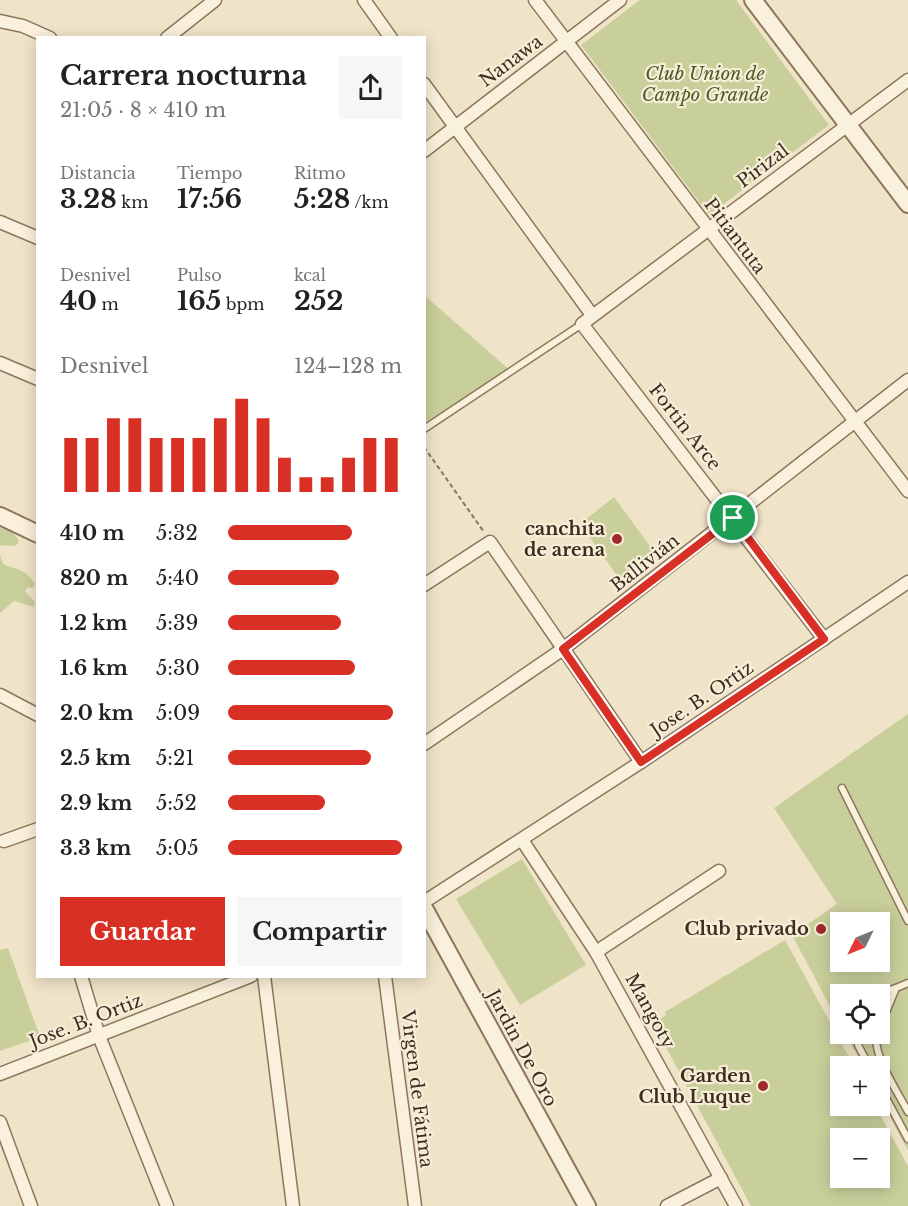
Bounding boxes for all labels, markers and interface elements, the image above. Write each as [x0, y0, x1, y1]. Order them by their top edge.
street label: Nanawa [475, 30, 547, 92]
button: share [339, 56, 402, 119]
text: Carrera nocturna [60, 59, 307, 92]
park label: Club Union de Campo Grande [642, 63, 768, 106]
text: 21:05 · 8 × 410 m [60, 98, 226, 122]
street label: Pirizal [733, 139, 793, 193]
text: Distancia [60, 163, 136, 183]
text: Tiempo [177, 163, 242, 183]
text: Ritmo [294, 163, 346, 183]
text: 3.28 [60, 183, 117, 215]
text: 17:56 [177, 183, 242, 215]
text: 5:28 [294, 183, 350, 215]
text: km [117, 192, 148, 212]
text: /km [350, 192, 389, 212]
street label: Pitiantuta [699, 194, 771, 278]
text: Desnivel [60, 265, 131, 285]
text: Pulso [177, 265, 222, 285]
text: kcal [294, 265, 326, 285]
text: 40 [60, 285, 97, 317]
text: 165 [177, 285, 221, 317]
text: 252 [294, 285, 343, 317]
text: m [97, 294, 119, 314]
text: bpm [221, 294, 264, 314]
text: Desnivel [60, 354, 148, 378]
text: 124–128 m [294, 354, 402, 378]
street label: Fortin Arce [644, 379, 726, 475]
pin [707, 492, 758, 543]
icon: arrive [716, 501, 749, 534]
place label: canchita de arena [524, 518, 606, 561]
text: 410 m [60, 521, 125, 545]
text: 5:32 [156, 521, 198, 545]
street label: Ballivián [606, 529, 684, 597]
marker: canchita de arena [610, 532, 624, 546]
text: 820 m [60, 566, 128, 590]
text: 5:40 [156, 566, 199, 590]
text: 1.2 km [60, 611, 128, 635]
text: 5:39 [156, 611, 198, 635]
text: 1.6 km [60, 656, 128, 680]
text: 5:30 [156, 656, 200, 680]
street label: Jose. B. Ortiz [645, 657, 758, 743]
text: 2.0 km [60, 701, 134, 725]
text: 5:09 [156, 701, 200, 725]
text: 2.5 km [60, 746, 131, 770]
text: 5:21 [156, 746, 194, 770]
text: 2.9 km [60, 791, 132, 815]
text: 5:52 [156, 791, 197, 815]
text: 3.3 km [60, 836, 131, 860]
text: 5:05 [156, 836, 199, 860]
button: Guardar [60, 897, 225, 966]
button: Compartir [237, 897, 402, 966]
north arrow [830, 912, 890, 972]
map controls [830, 912, 890, 1188]
place label: Club privado [685, 918, 809, 940]
marker: Club privado [814, 922, 828, 936]
street label: Mangoty [620, 969, 680, 1053]
street label: Jardin De Oro [481, 984, 562, 1110]
button: locate [830, 984, 890, 1044]
street label: Jose. B. Ortiz [25, 989, 146, 1053]
street label: Virgen de Fátima [396, 1008, 438, 1169]
button: + [830, 1056, 890, 1116]
place label: Garden Club Luque [638, 1065, 751, 1108]
marker: Garden Club Luque [756, 1079, 770, 1093]
button: − [830, 1128, 890, 1188]

